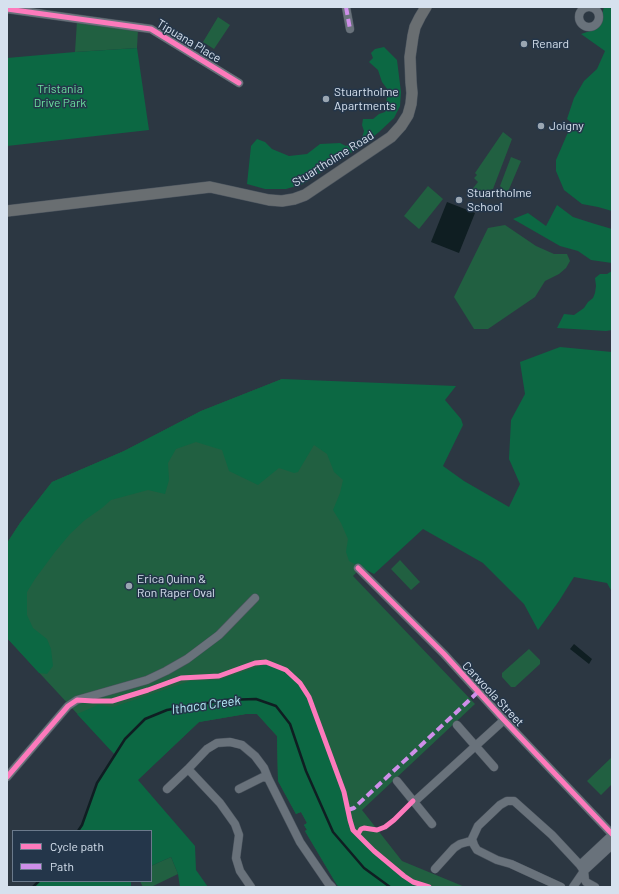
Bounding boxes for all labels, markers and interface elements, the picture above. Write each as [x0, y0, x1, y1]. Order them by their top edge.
street label: Tipuana Place [154, 16, 224, 66]
place label: Renard [532, 37, 569, 51]
marker: Renard [519, 39, 529, 49]
park label: Tristania Drive Park [34, 82, 86, 110]
place label: Stuartholme Apartments [334, 85, 399, 113]
marker: Stuartholme Apartments [321, 94, 331, 104]
place label: Joigny [549, 119, 584, 133]
marker: Joigny [536, 121, 546, 131]
street label: Stuartholme Road [289, 128, 377, 190]
place label: Stuartholme School [467, 186, 532, 214]
marker: Stuartholme School [454, 195, 464, 205]
place label: Erica Quinn & Ron Raper Oval [137, 572, 215, 600]
marker: Erica Quinn & Ron Raper Oval [124, 581, 134, 591]
street label: Carwoola Street [459, 659, 527, 729]
water label: Ithaca Creek [171, 692, 241, 718]
legend [12, 830, 152, 882]
text: Cycle path [50, 839, 104, 853]
text: Path [50, 859, 74, 873]

